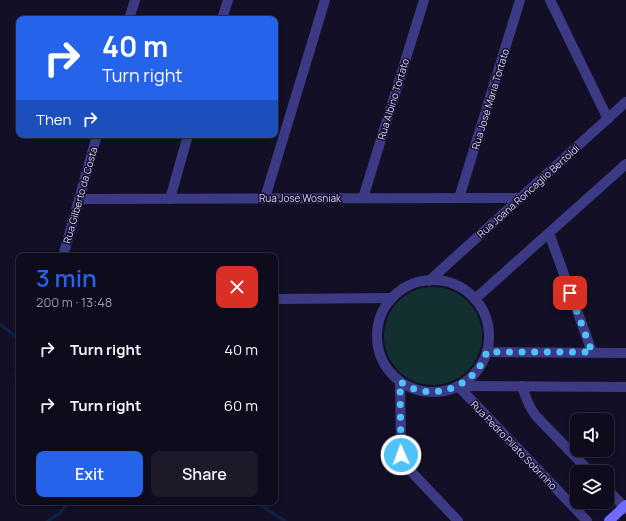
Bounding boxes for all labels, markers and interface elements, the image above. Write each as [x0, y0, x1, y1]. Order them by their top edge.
text: 40 m [102, 27, 168, 65]
icon: right [36, 32, 88, 84]
street label: Rua José Maria Tortato [468, 47, 512, 151]
street label: Rua Albino Tortato [374, 56, 412, 141]
text: Turn right [102, 63, 183, 87]
icon: right [79, 108, 101, 130]
text: Then [36, 109, 71, 130]
street label: Rua Joana Roncaglio Bertoldi [474, 141, 582, 241]
street label: Rua Gilberto da Costa [59, 145, 101, 245]
street label: Rua José Wosniak [259, 191, 342, 205]
text: 3 min [36, 261, 97, 294]
button: close [216, 266, 258, 308]
pin [553, 276, 587, 310]
icon: arrive [559, 282, 581, 304]
text: 200 m · 13:48 [36, 293, 112, 311]
icon: right [36, 338, 58, 360]
text: Turn right [70, 339, 141, 360]
text: 40 m [224, 339, 258, 360]
icon: right [36, 394, 58, 416]
text: Turn right [70, 395, 141, 416]
text: 60 m [224, 395, 258, 416]
street label: Rua Pedro Pilato Sobrinho [468, 397, 560, 493]
map controls [570, 413, 614, 509]
button: sound [570, 413, 614, 457]
position arrow [380, 434, 422, 476]
button: Exit [36, 451, 143, 497]
button: Share [151, 451, 258, 497]
button: layers [570, 465, 614, 509]

